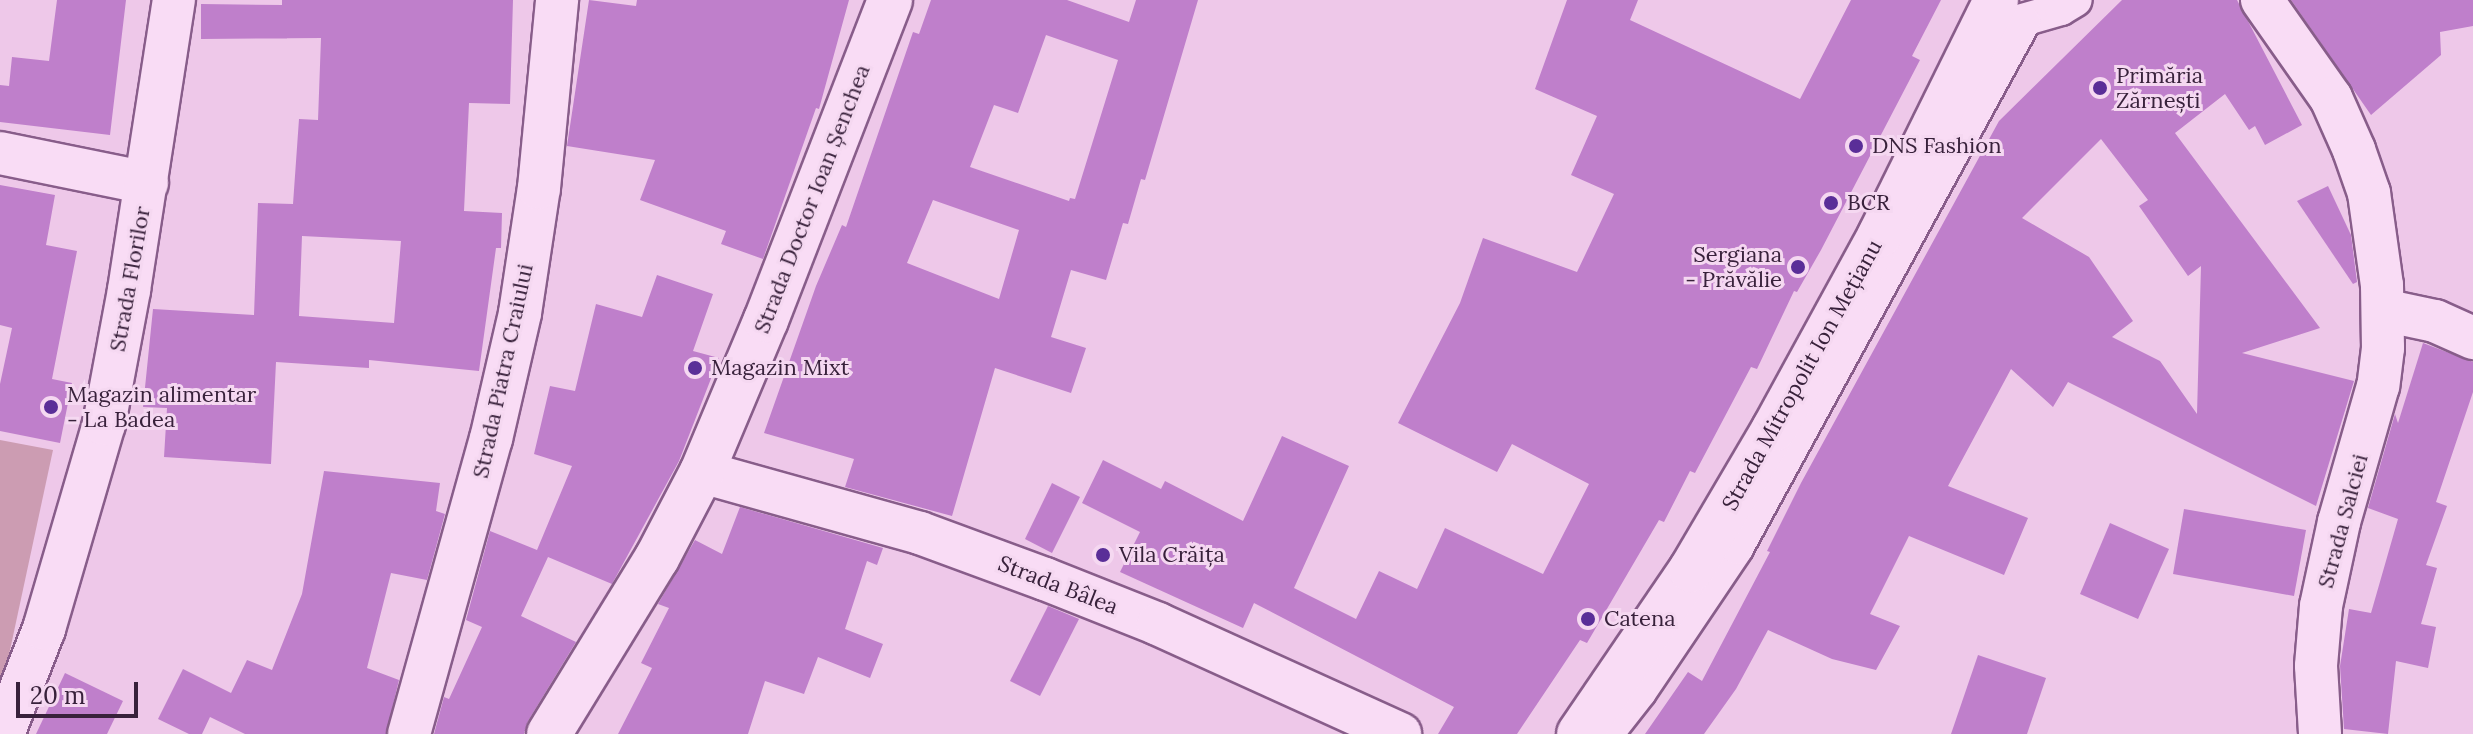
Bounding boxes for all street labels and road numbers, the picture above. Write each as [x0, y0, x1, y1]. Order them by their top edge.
street label: Strada Doctor Ioan Șenchea [749, 61, 875, 337]
street label: Strada Florilor [104, 204, 156, 354]
street label: Strada Mitropolit Ion Mețianu [1716, 235, 1888, 515]
street label: Strada Piatra Craiului [467, 261, 539, 481]
street label: Strada Salciei [2312, 451, 2374, 591]
street label: Strada Bâlea [994, 550, 1122, 620]

